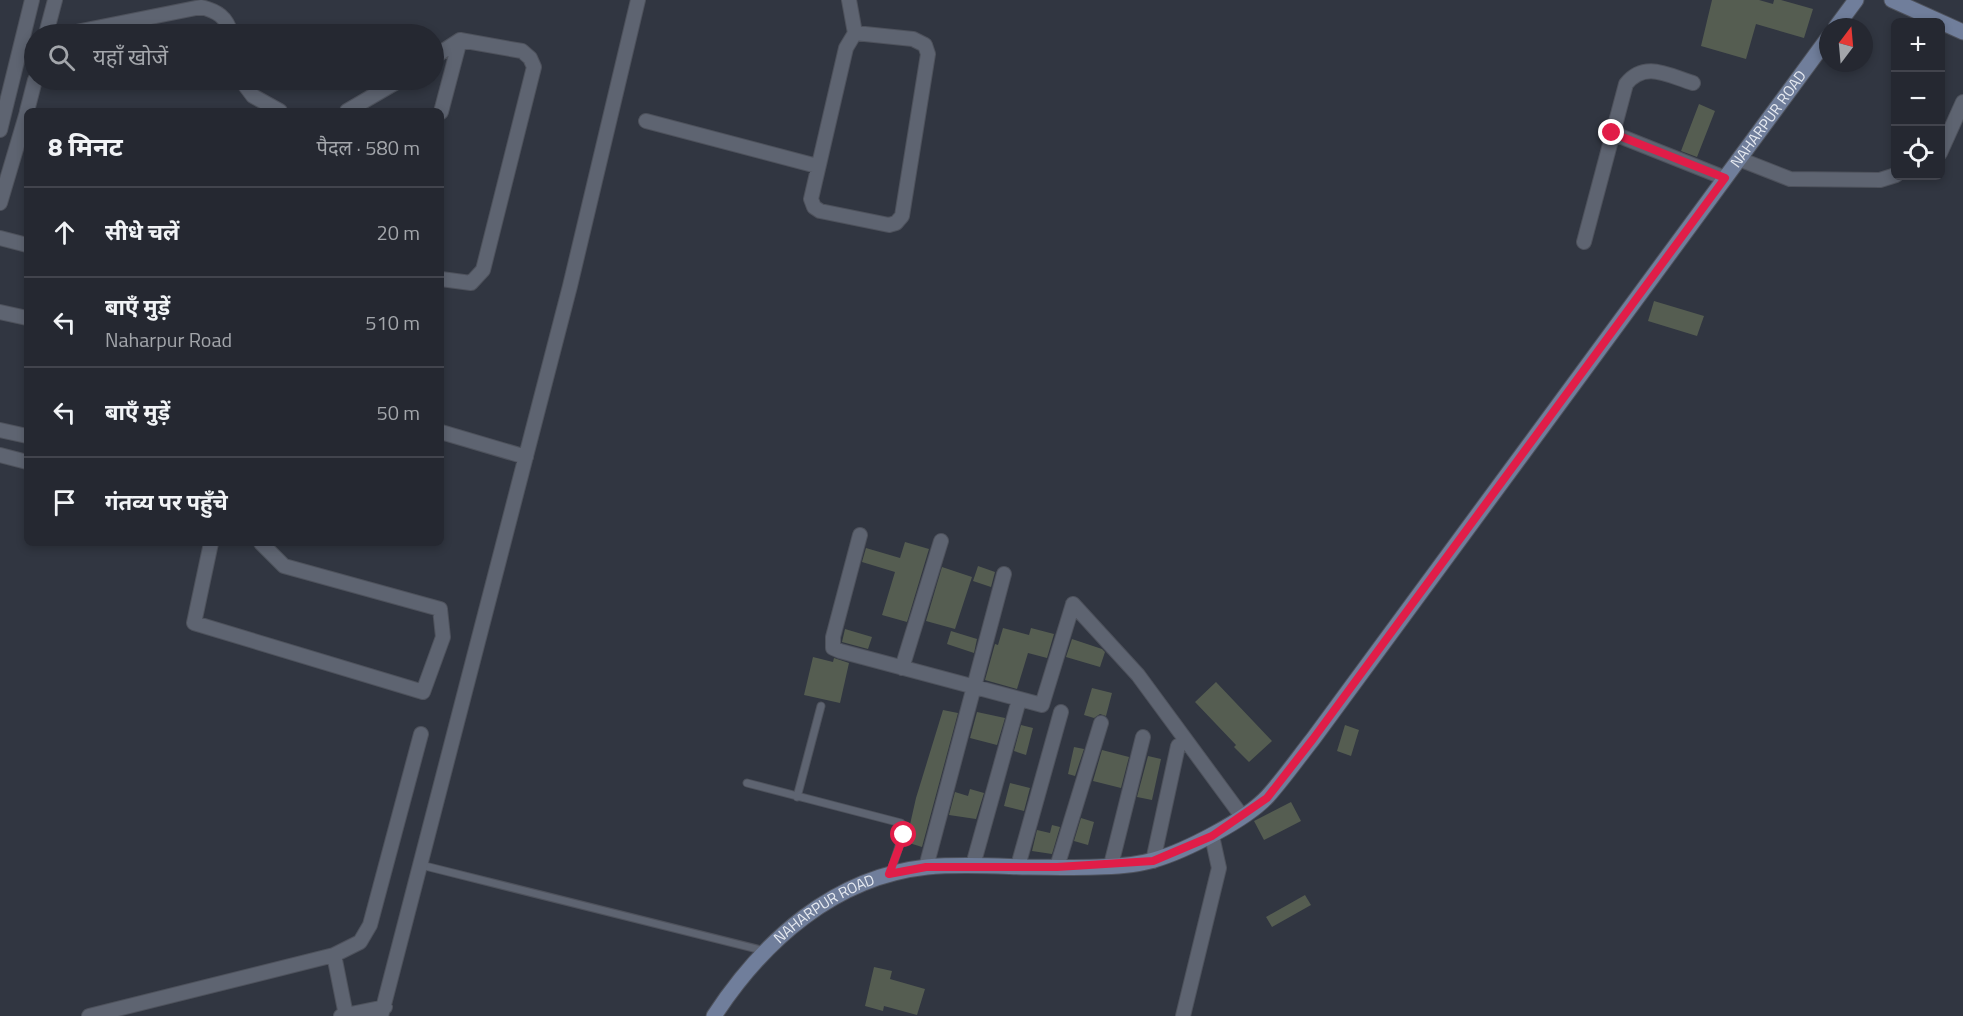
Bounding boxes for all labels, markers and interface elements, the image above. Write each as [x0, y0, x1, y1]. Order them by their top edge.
north arrow [1819, 18, 1873, 72]
map controls [1891, 18, 1945, 180]
button: + [1891, 18, 1945, 72]
search box [24, 24, 444, 90]
text: यहाँ खोजें [93, 40, 168, 74]
icon: search [45, 41, 78, 74]
street label: NAHARPUR ROAD [1724, 65, 1812, 172]
button: − [1891, 72, 1945, 126]
route end [1598, 119, 1624, 145]
button: locate [1891, 126, 1945, 180]
text: 8 मिनट [48, 127, 123, 166]
text: पैदल · 580 m [317, 132, 420, 163]
text: सीधे चलें [105, 215, 179, 249]
icon: ahead [48, 216, 81, 249]
text: 20 m [376, 217, 420, 248]
text: बाएँ मुड़ें [105, 290, 170, 324]
icon: left [48, 306, 81, 339]
text: 510 m [365, 307, 420, 338]
text: Naharpur Road [105, 324, 232, 355]
text: बाएँ मुड़ें [105, 395, 170, 429]
icon: left [48, 396, 81, 429]
text: 50 m [376, 397, 420, 428]
text: गंतव्य पर पहुँचे [105, 485, 228, 519]
icon: arrive [48, 486, 81, 519]
route start [890, 821, 916, 847]
street label: NAHARPUR ROAD [768, 868, 878, 949]

